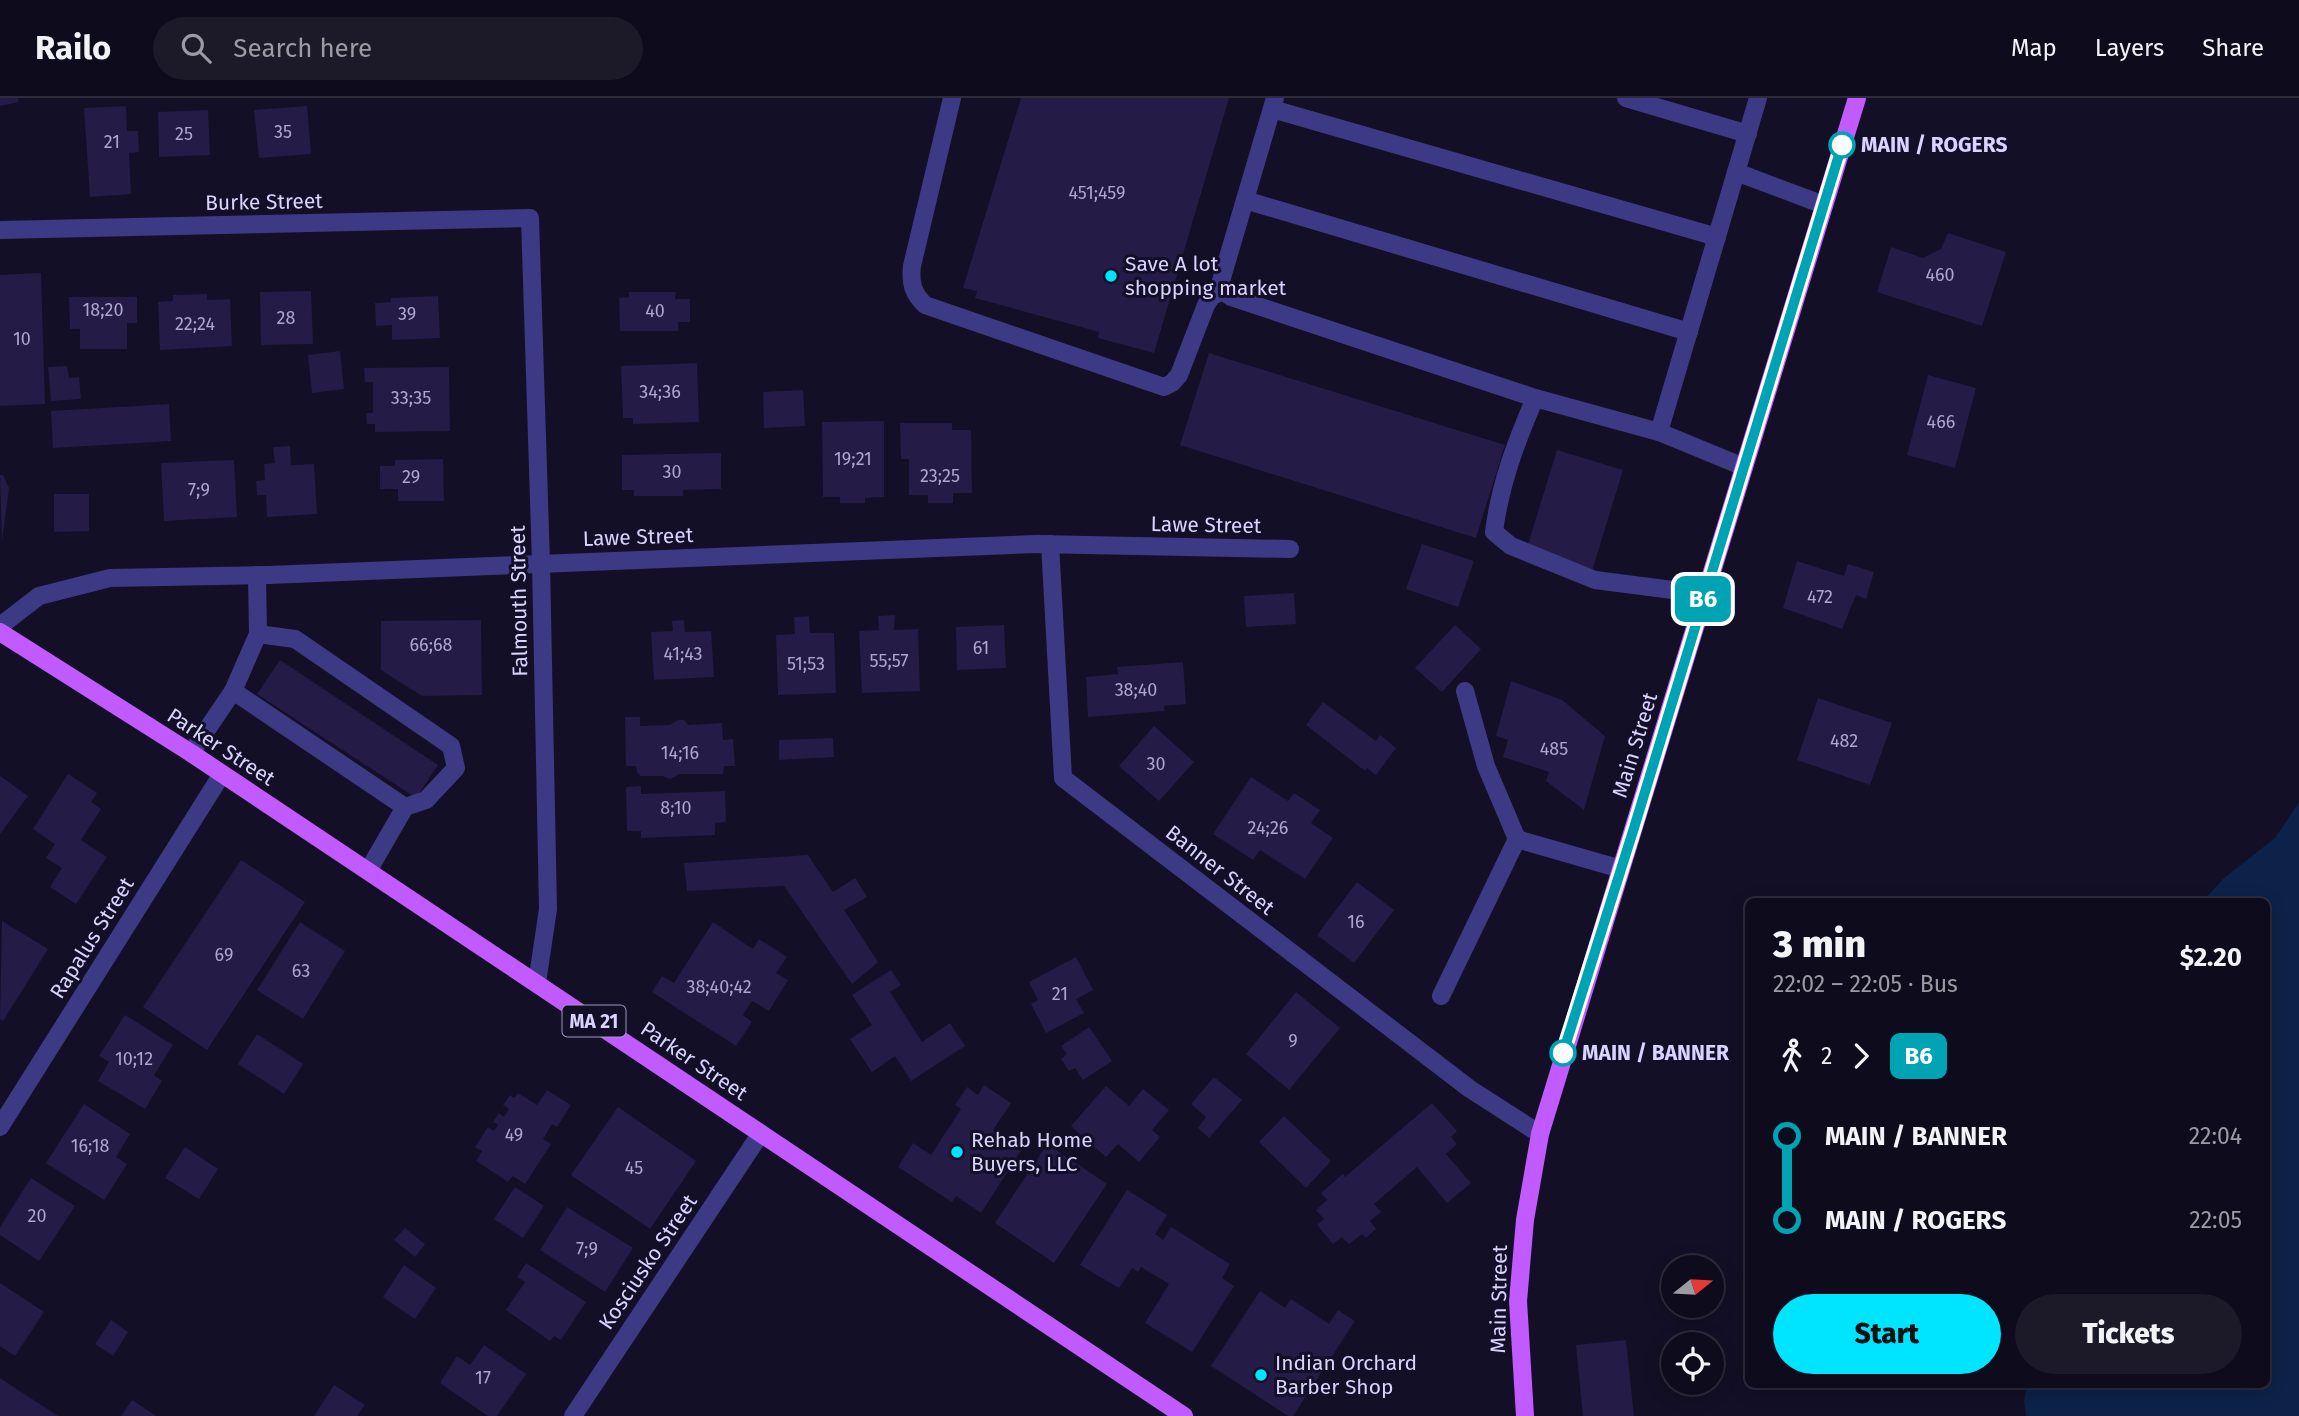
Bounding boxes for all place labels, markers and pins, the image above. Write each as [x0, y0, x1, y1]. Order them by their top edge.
marker: MAIN / ROGERS [1829, 132, 1855, 158]
place label: MAIN / ROGERS [1861, 132, 2007, 158]
place label: Save A lot shopping market [1125, 251, 1287, 301]
marker: Save A lot shopping market [1103, 268, 1119, 284]
marker: MAIN / BANNER [1550, 1040, 1576, 1066]
place label: MAIN / BANNER [1582, 1040, 1730, 1066]
place label: Rehab Home Buyers, LLC [971, 1127, 1093, 1177]
marker: Rehab Home Buyers, LLC [949, 1144, 965, 1160]
place label: Indian Orchard Barber Shop [1275, 1350, 1417, 1400]
marker: Indian Orchard Barber Shop [1253, 1367, 1269, 1383]

